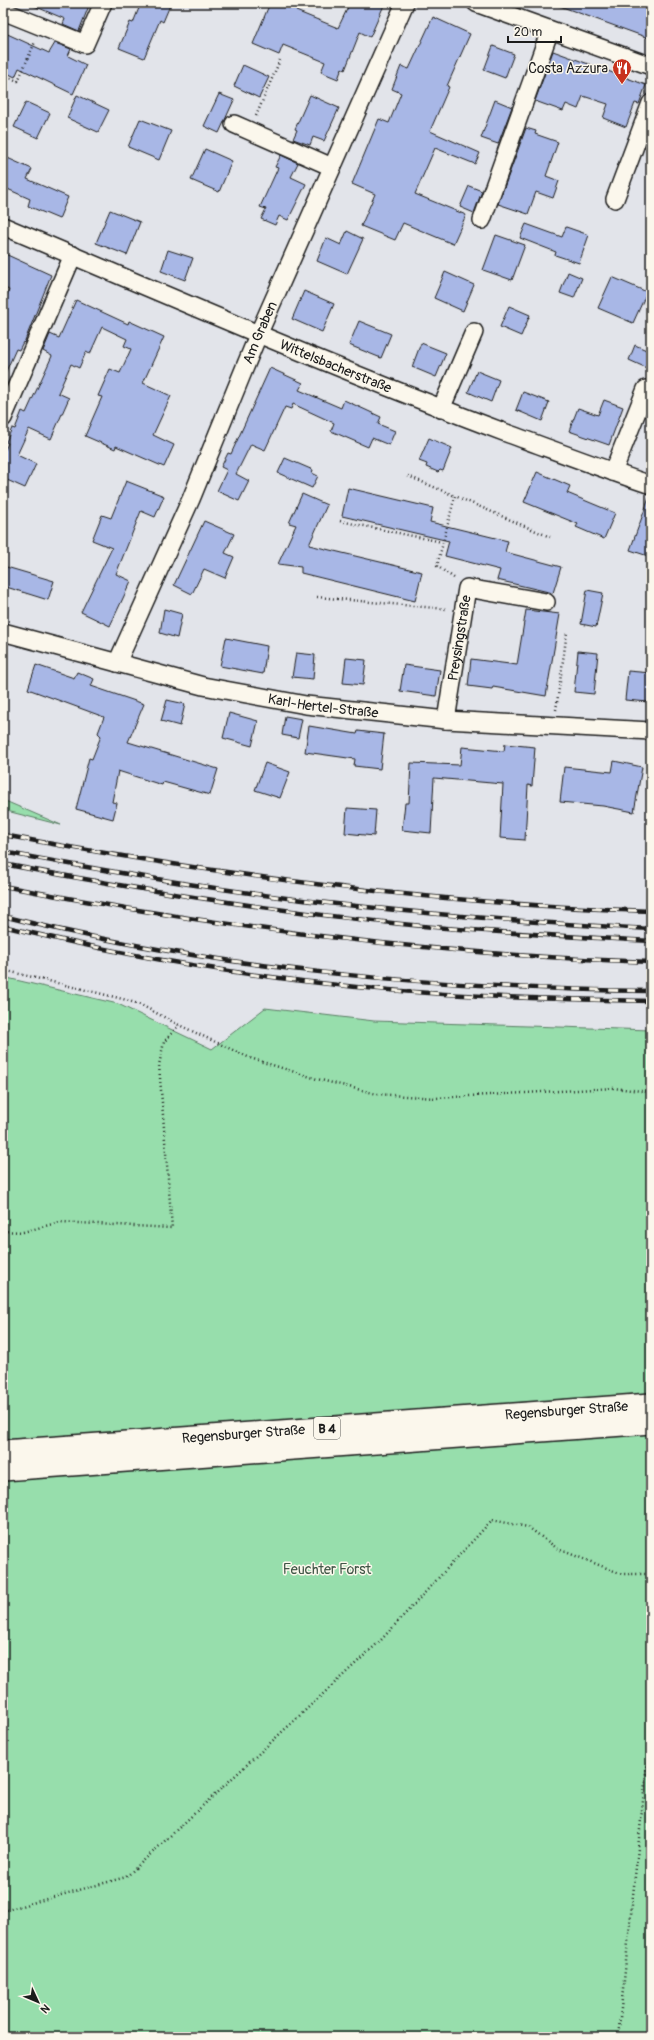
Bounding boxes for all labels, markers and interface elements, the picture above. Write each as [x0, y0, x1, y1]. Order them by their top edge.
scale bar [508, 18, 561, 44]
text: 20 m [514, 25, 543, 40]
restaurant icon: Costa Azzura [611, 57, 633, 85]
place label: Costa Azzura [528, 60, 608, 77]
street label: Am Graben [239, 299, 281, 367]
street label: Wittelsbacherstraße [277, 336, 394, 397]
street label: Preysingstraße [444, 594, 475, 682]
street label: Karl-Hertel-Straße [266, 690, 379, 722]
street label: Regensburger Straße [504, 1398, 629, 1424]
road number: B 4 [314, 1417, 340, 1439]
street label: Regensburger Straße [181, 1421, 306, 1447]
park label: Feuchter Forst [283, 1561, 372, 1578]
north arrow [18, 1982, 58, 2022]
text: N [37, 2001, 52, 2016]

